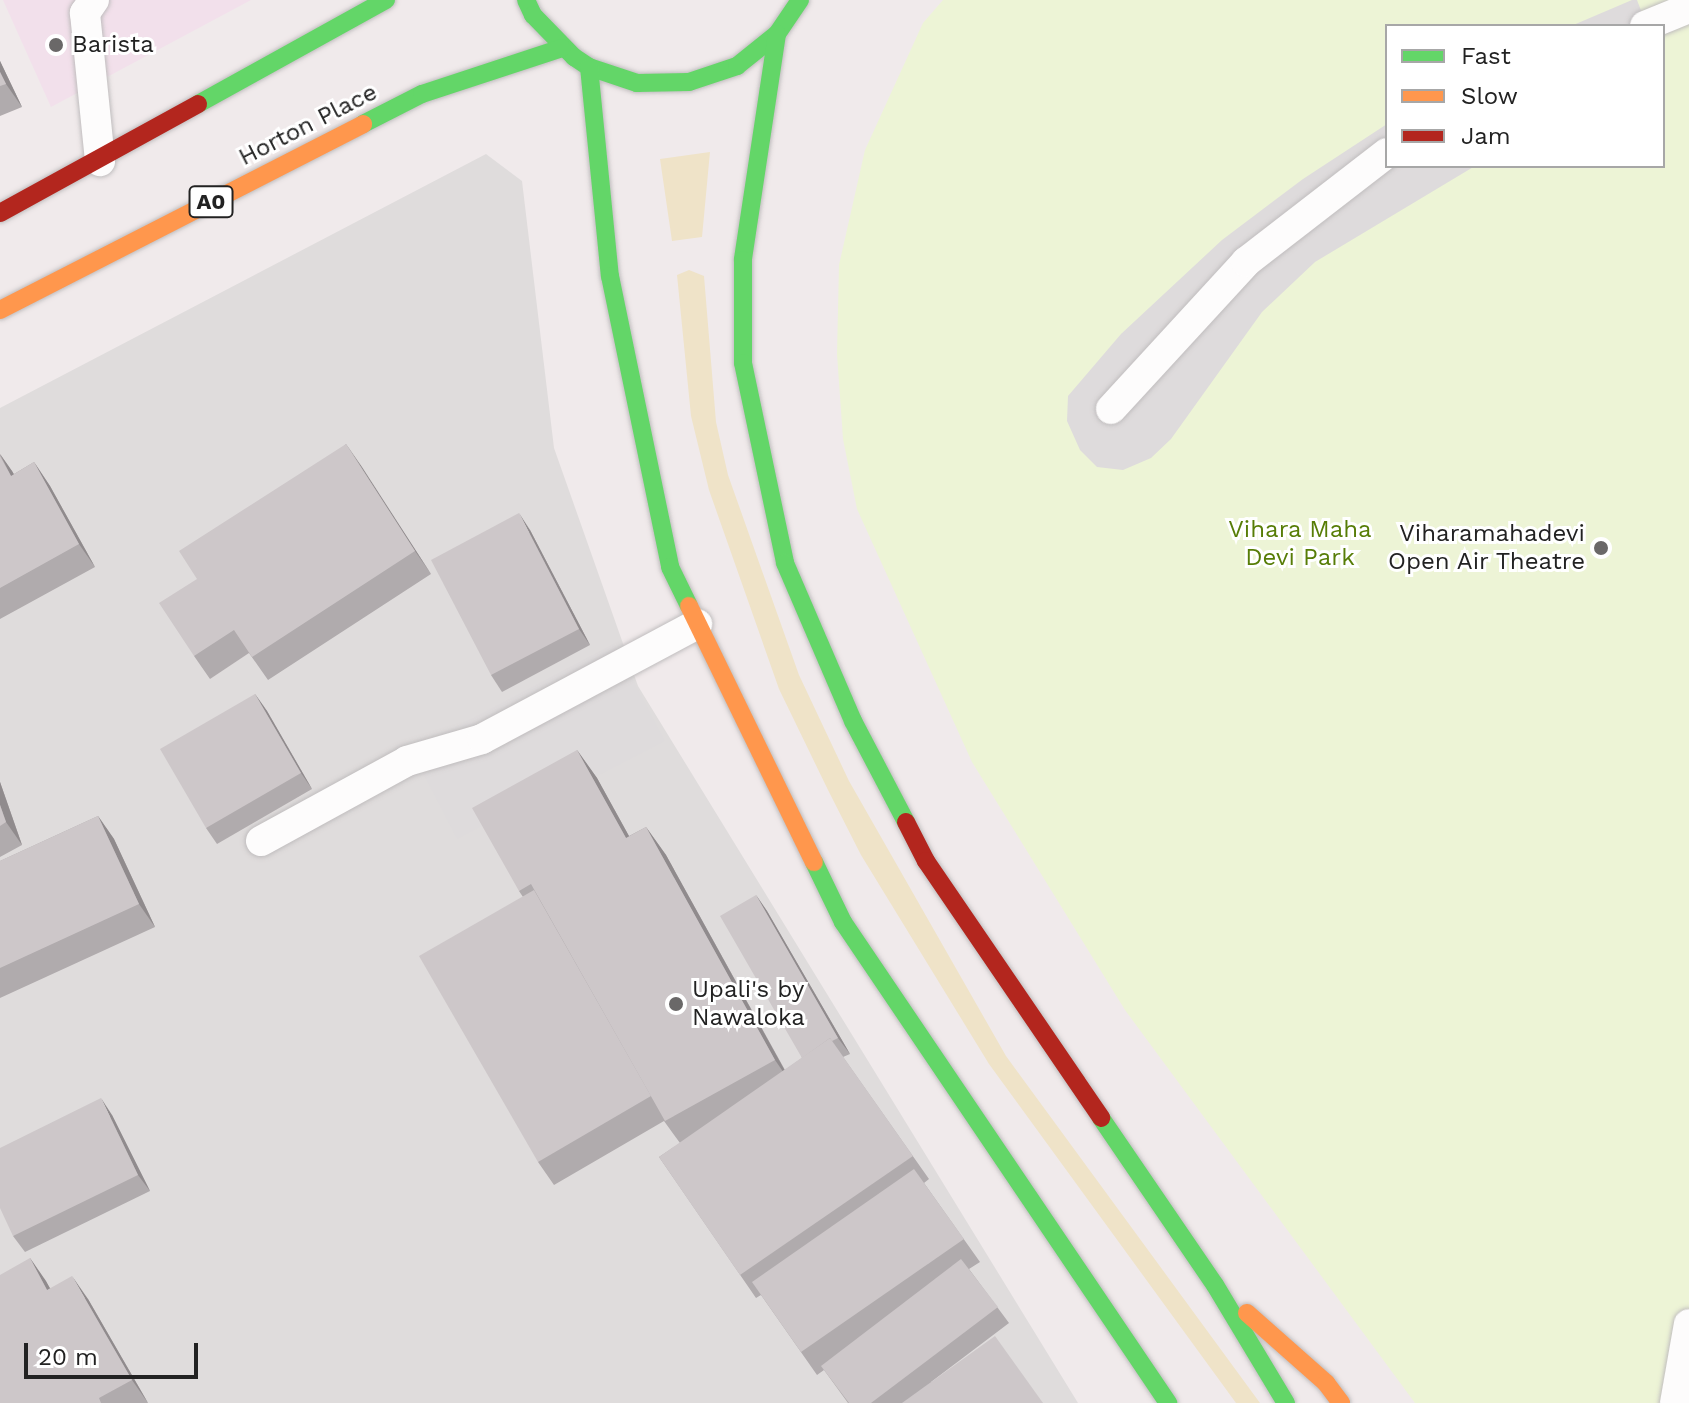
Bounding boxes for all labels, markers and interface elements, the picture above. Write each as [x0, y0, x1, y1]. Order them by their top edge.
legend [1385, 24, 1665, 168]
place label: Barista [72, 31, 154, 59]
marker: Barista [47, 36, 65, 54]
text: Fast [1461, 42, 1511, 70]
street label: Horton Place [234, 78, 382, 172]
text: Slow [1461, 82, 1518, 110]
text: Jam [1461, 122, 1511, 150]
road number: A0 [187, 184, 235, 220]
park label: Vihara Maha Devi Park [1228, 516, 1372, 572]
place label: Viharamahadevi Open Air Theatre [1386, 520, 1585, 576]
marker: Viharamahadevi Open Air Theatre [1592, 539, 1610, 557]
place label: Upali's by Nawaloka [692, 976, 805, 1032]
marker: Upali's by Nawaloka [667, 995, 685, 1013]
scale bar [28, 1327, 202, 1377]
text: 20 m [38, 1343, 98, 1371]

